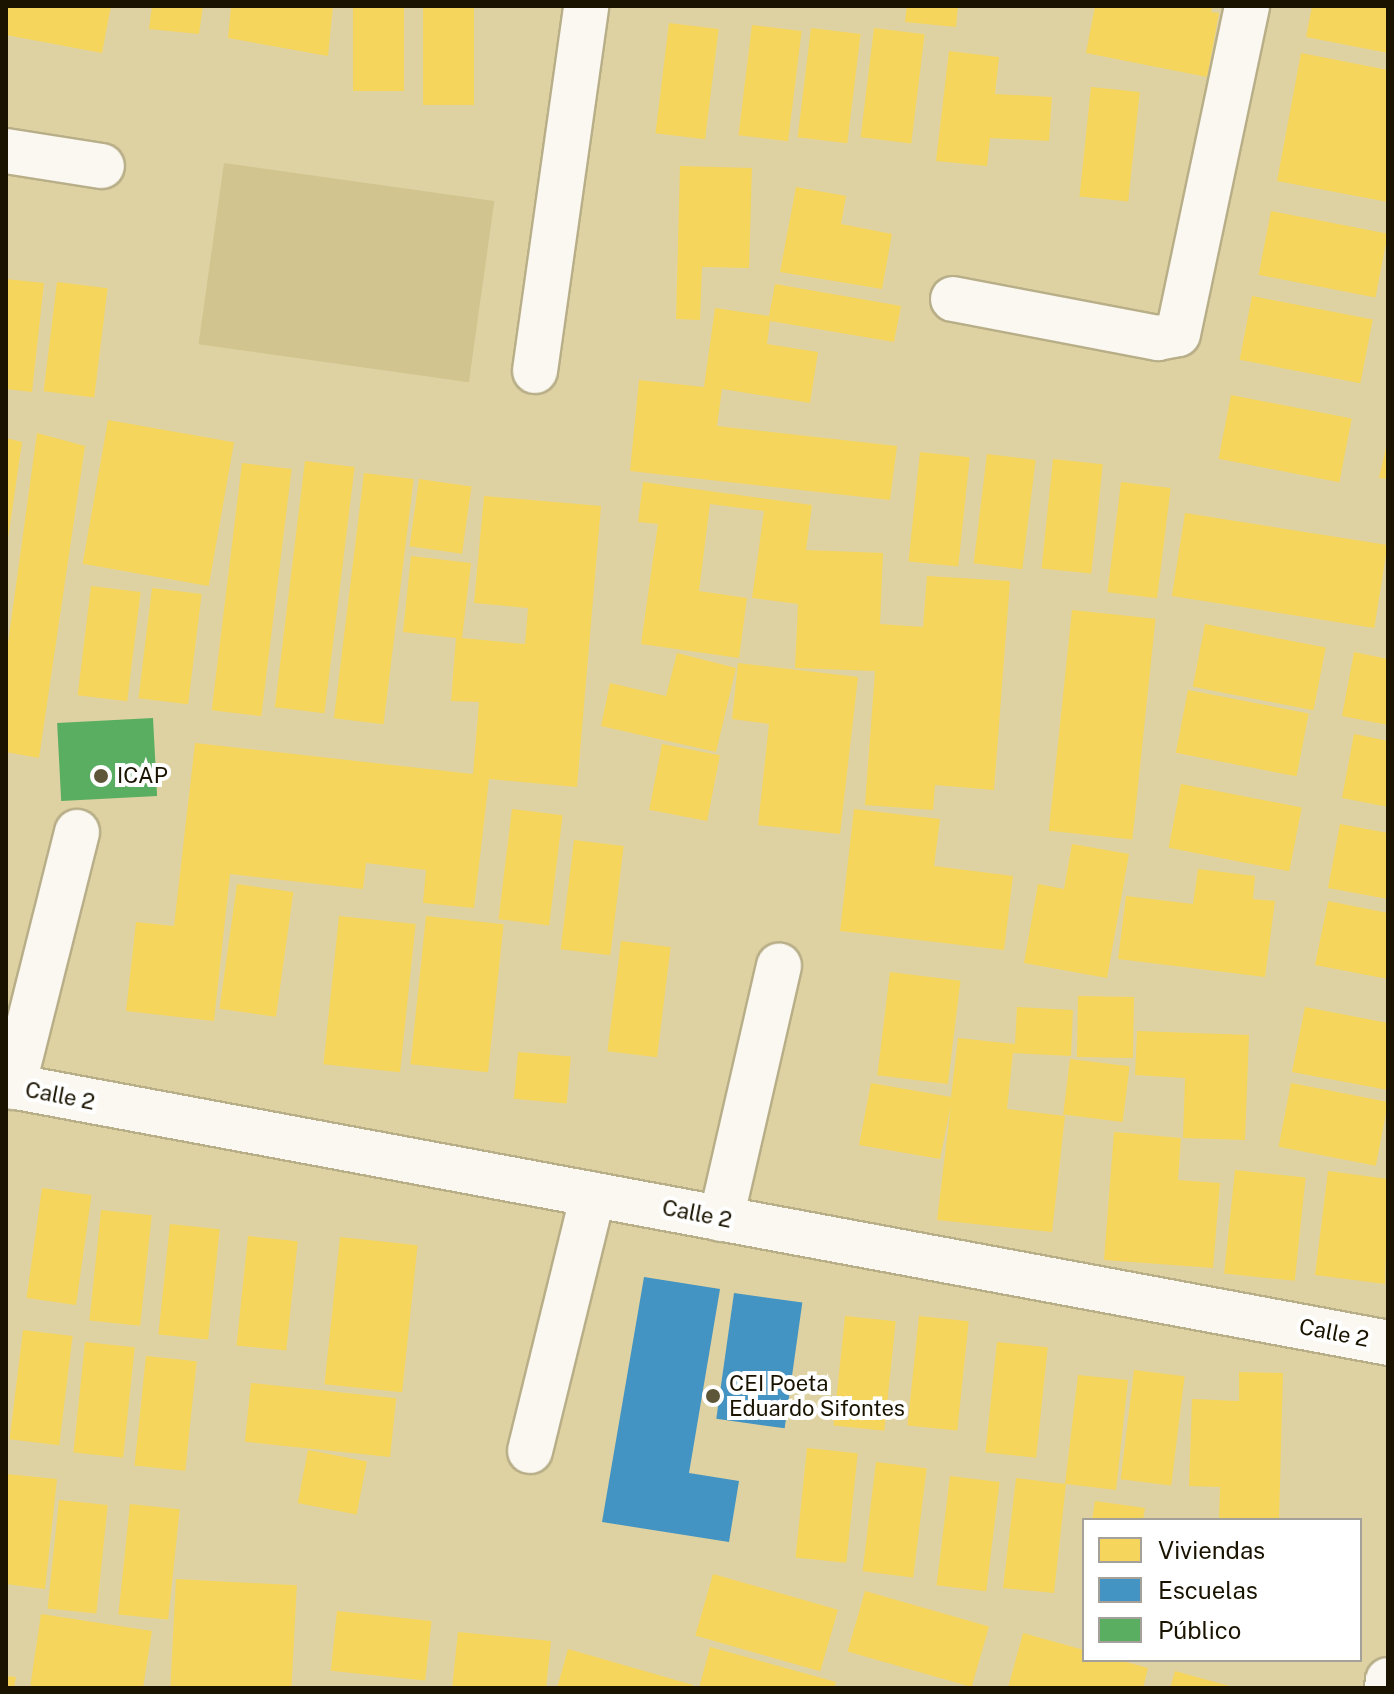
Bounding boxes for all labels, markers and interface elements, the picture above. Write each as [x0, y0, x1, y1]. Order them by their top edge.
place label: ICAP [117, 763, 168, 789]
marker: ICAP [92, 767, 110, 785]
street label: Calle 2 [23, 1076, 97, 1116]
street label: Calle 2 [660, 1194, 734, 1234]
street label: Calle 2 [1297, 1313, 1371, 1353]
place label: CEI Poeta Eduardo Sifontes [729, 1370, 905, 1422]
marker: CEI Poeta Eduardo Sifontes [704, 1387, 722, 1405]
legend [1082, 1518, 1362, 1662]
text: Viviendas [1158, 1536, 1265, 1564]
text: Escuelas [1158, 1576, 1258, 1604]
text: Público [1158, 1616, 1241, 1644]

